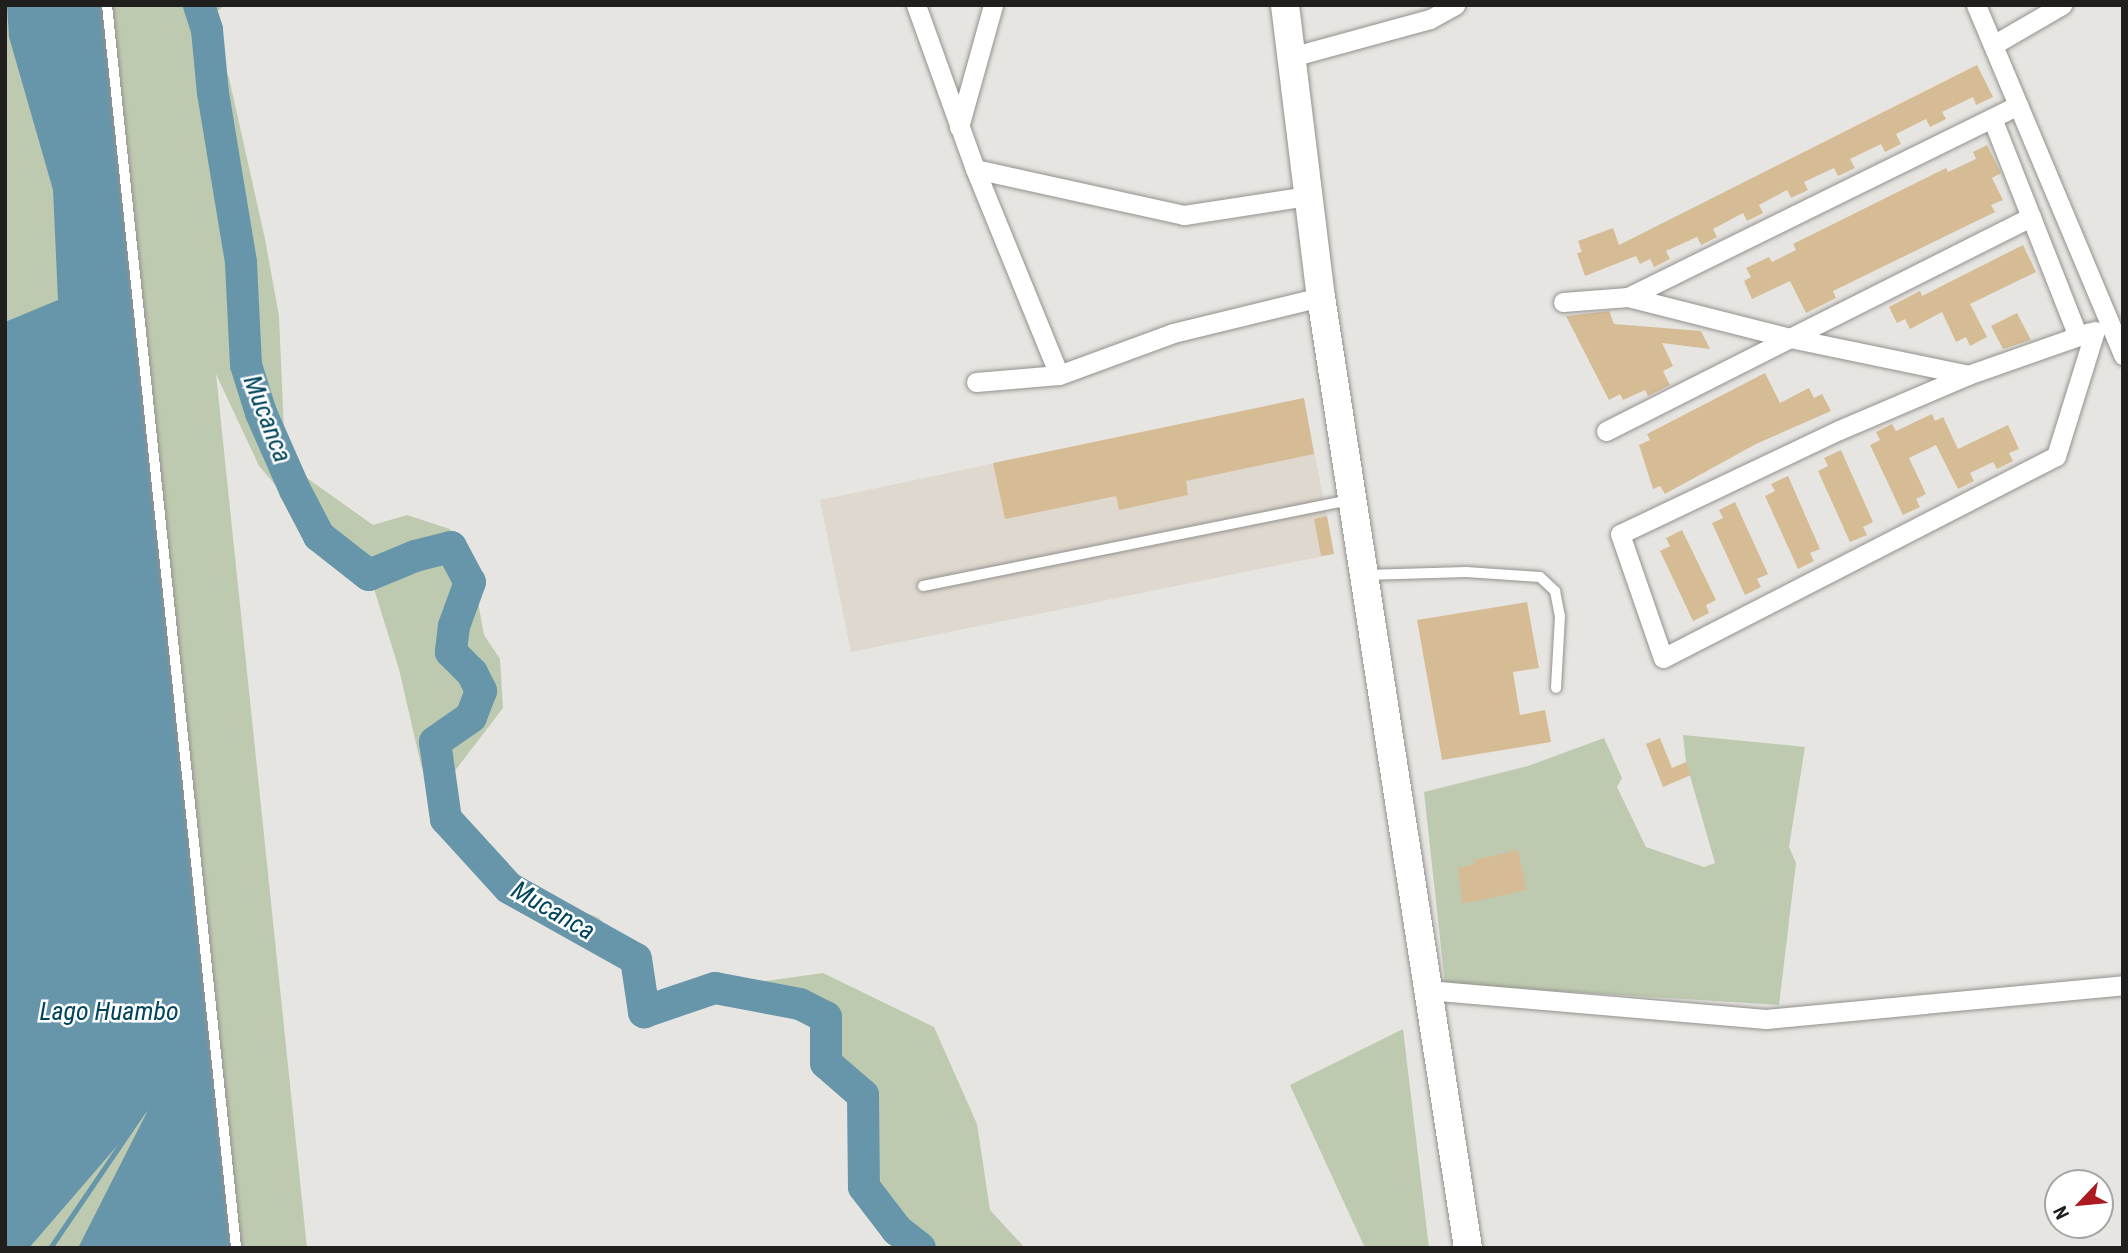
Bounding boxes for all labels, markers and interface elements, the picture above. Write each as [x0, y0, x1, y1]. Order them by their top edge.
water label: Mucanca [236, 371, 298, 467]
water label: Mucanca [506, 875, 600, 947]
water label: Lago Huambo [39, 996, 179, 1028]
north arrow [2044, 1169, 2114, 1239]
text: N [2049, 1202, 2074, 1223]

